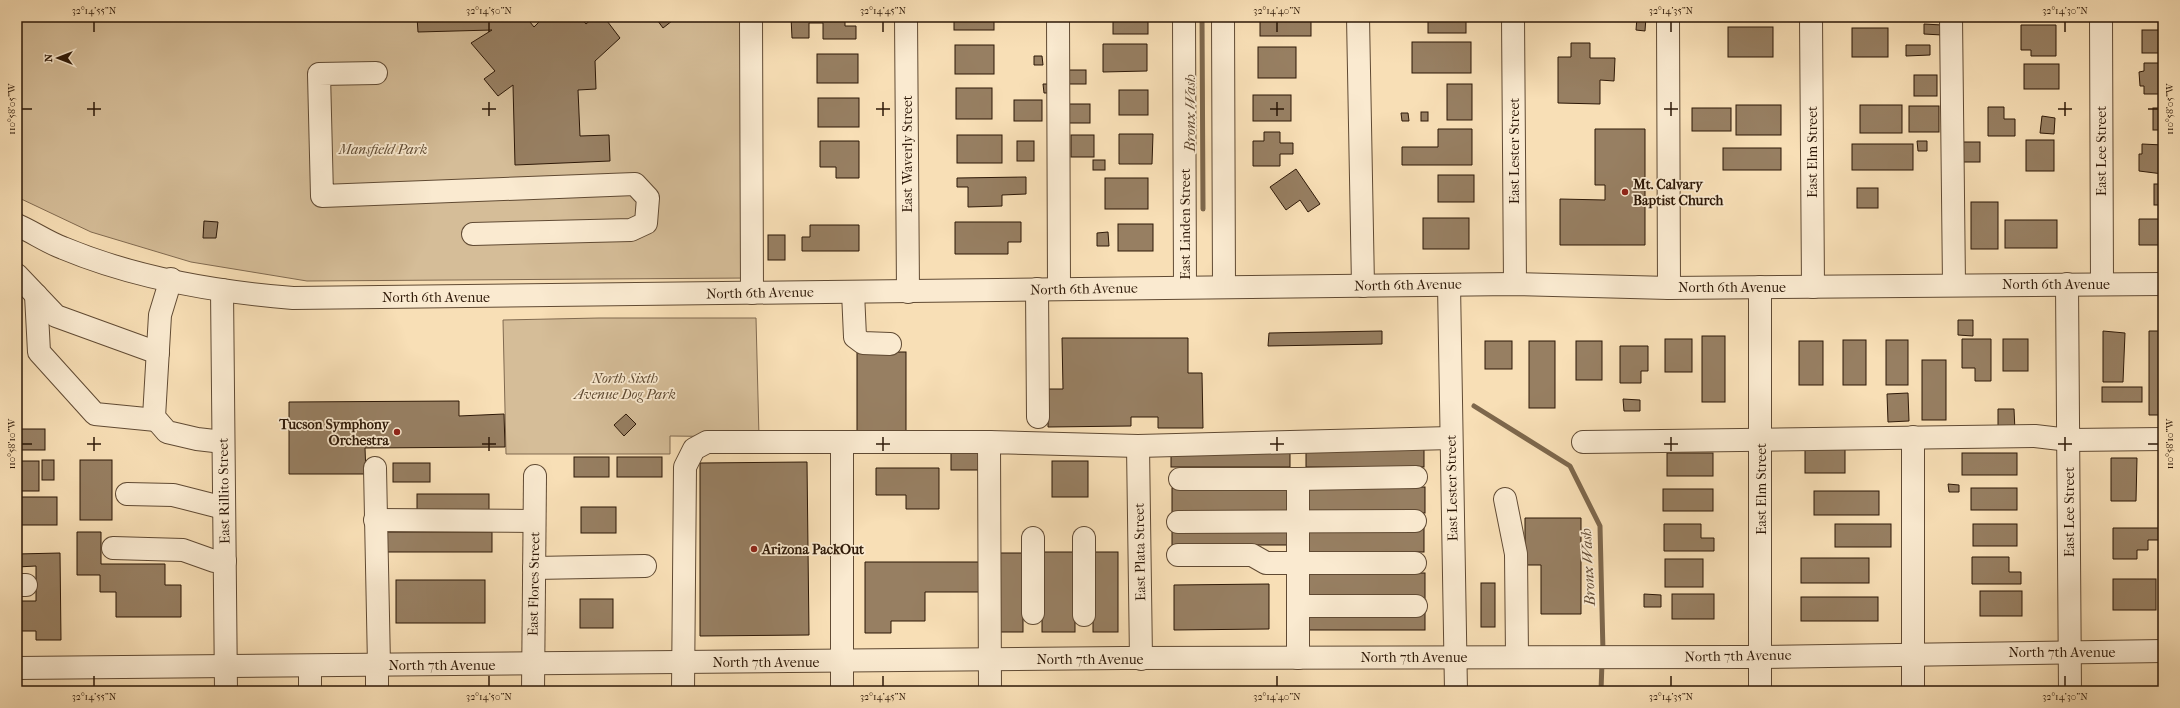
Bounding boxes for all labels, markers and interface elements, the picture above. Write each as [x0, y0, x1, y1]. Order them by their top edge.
text: 32°14'55"N [72, 5, 117, 17]
text: 32°14'50"N [466, 5, 512, 17]
text: 32°14'45"N [860, 5, 906, 17]
text: 32°14'40"N [1253, 5, 1301, 17]
text: 32°14'35"N [1649, 5, 1694, 17]
text: 32°14'30"N [2042, 5, 2088, 17]
north arrow [38, 38, 78, 78]
text: N [42, 53, 55, 62]
water label: Bronx Wash [1181, 74, 1199, 153]
text: 110°58'05"W [6, 82, 18, 135]
text: 110°58'05"W [2164, 82, 2176, 135]
street label: East Waverly Street [899, 95, 916, 213]
street label: East Lester Street [1506, 98, 1523, 204]
street label: East Elm Street [1804, 106, 1821, 198]
street label: East Lee Street [2093, 106, 2110, 196]
park label: Mansfield Park [338, 141, 427, 158]
street label: East Linden Street [1177, 168, 1194, 280]
place label: Mt. Calvary Baptist Church [1632, 176, 1725, 209]
marker: Mt. Calvary Baptist Church [1620, 187, 1630, 197]
street label: North 6th Avenue [1354, 276, 1462, 294]
street label: North 6th Avenue [2002, 276, 2110, 293]
street label: North 6th Avenue [1678, 279, 1786, 296]
street label: North 6th Avenue [1030, 280, 1138, 298]
street label: North 6th Avenue [706, 284, 814, 302]
street label: North 6th Avenue [382, 289, 490, 306]
park label: North Sixth Avenue Dog Park [572, 370, 676, 403]
place label: Tucson Symphony Orchestra [278, 416, 391, 449]
text: 110°58'10"W [6, 418, 18, 469]
text: 110°58'10"W [2164, 418, 2176, 469]
marker: Tucson Symphony Orchestra [392, 427, 402, 437]
street label: East Lester Street [1443, 435, 1461, 541]
street label: East Rillito Street [215, 438, 233, 544]
street label: East Elm Street [1753, 443, 1770, 535]
street label: East Lee Street [2061, 467, 2078, 557]
street label: East Plata Street [1131, 503, 1149, 601]
water label: Bronx Wash [1577, 528, 1599, 607]
street label: East Flores Street [525, 532, 543, 636]
place label: Arizona PackOut [761, 541, 865, 558]
marker: Arizona PackOut [749, 544, 759, 554]
street label: North 7th Avenue [2008, 644, 2116, 661]
street label: North 7th Avenue [1684, 647, 1792, 665]
street label: North 7th Avenue [1360, 649, 1468, 666]
street label: North 7th Avenue [1036, 651, 1144, 668]
street label: North 7th Avenue [712, 654, 820, 671]
street label: North 7th Avenue [388, 657, 496, 674]
text: 32°14'55"N [72, 691, 117, 703]
text: 32°14'50"N [466, 691, 512, 703]
text: 32°14'45"N [860, 691, 906, 703]
text: 32°14'40"N [1253, 691, 1301, 703]
text: 32°14'35"N [1649, 691, 1694, 703]
text: 32°14'30"N [2042, 691, 2088, 703]

